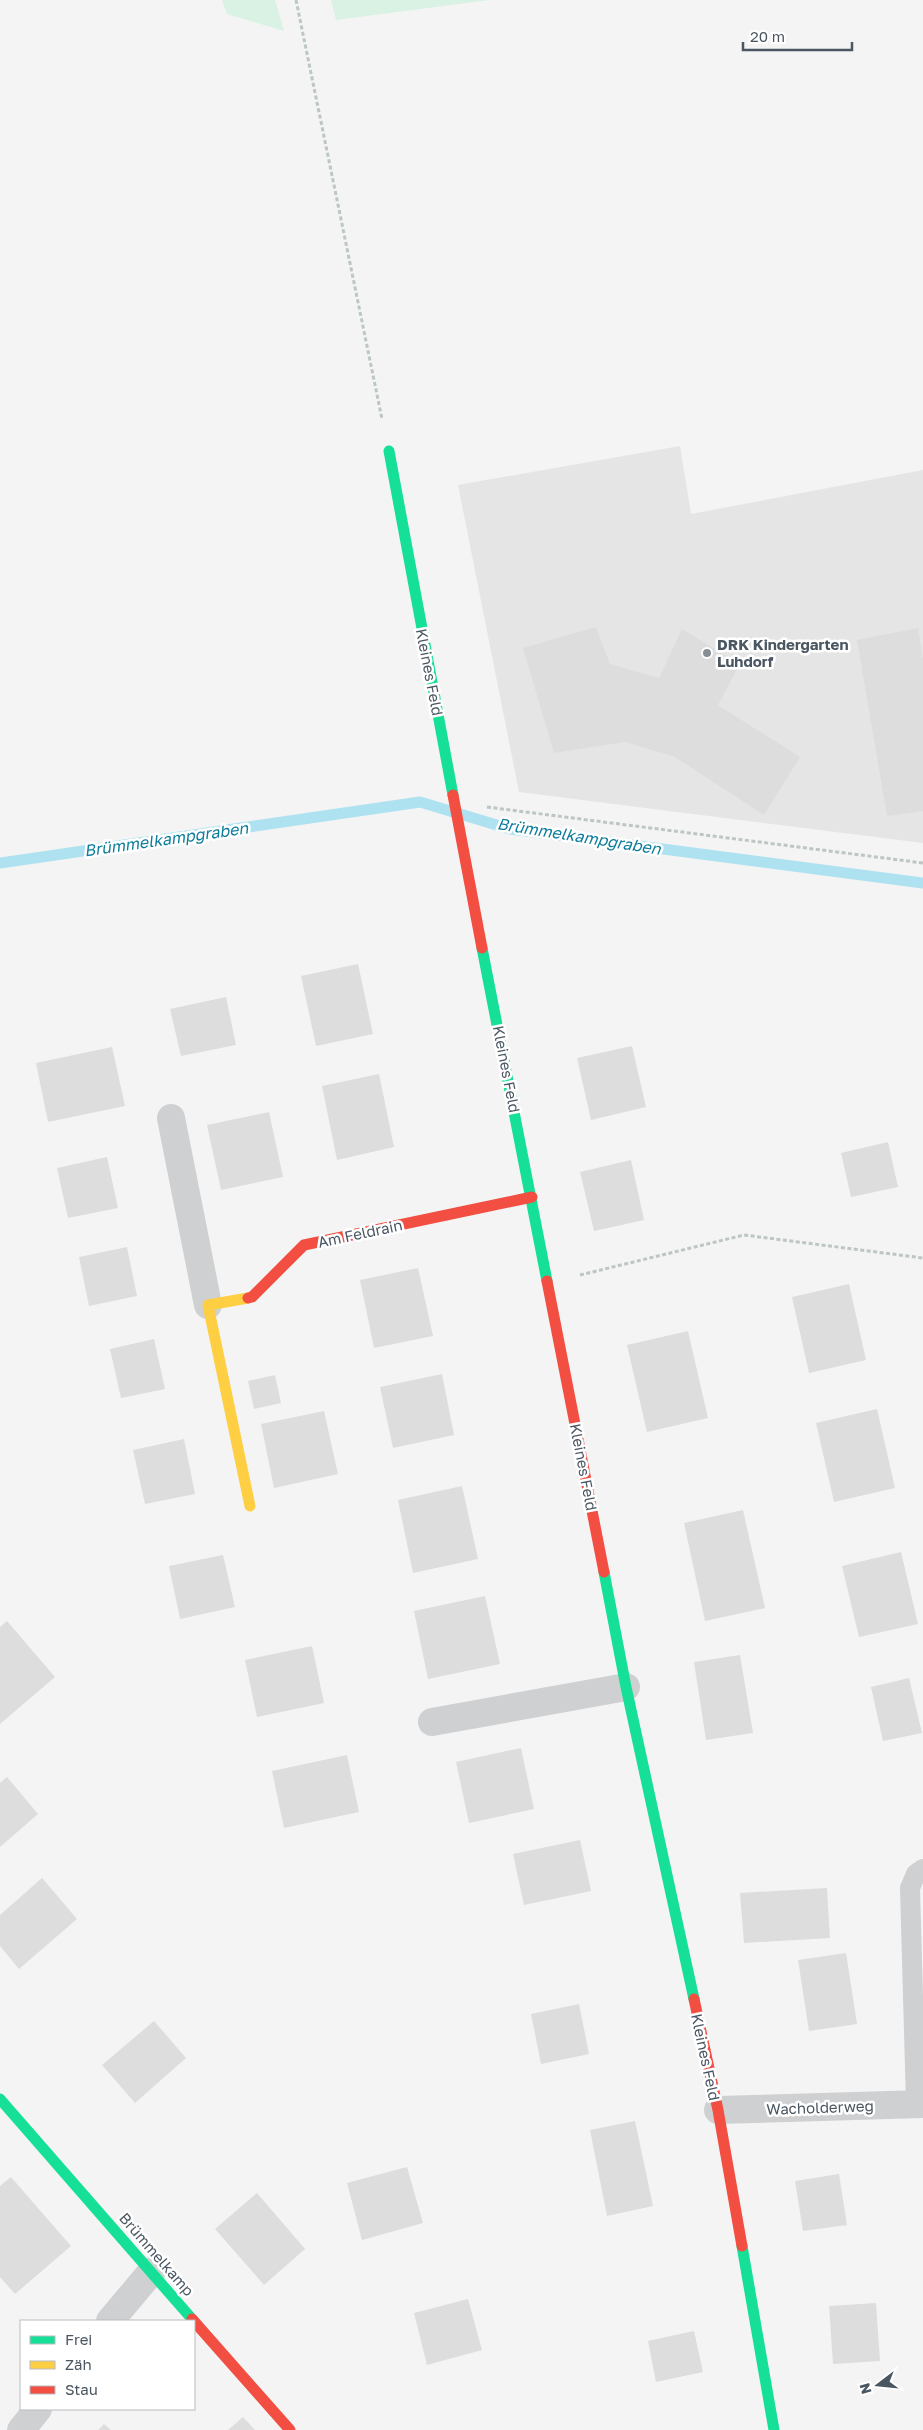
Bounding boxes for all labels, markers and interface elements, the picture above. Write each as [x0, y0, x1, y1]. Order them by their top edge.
scale bar [743, 20, 852, 52]
text: 20 m [750, 27, 785, 45]
street label: Kleines Feld [413, 627, 447, 717]
place label: DRK Kindergarten Luhdorf [717, 635, 849, 670]
marker: DRK Kindergarten Luhdorf [701, 647, 713, 659]
water label: Brümmelkampgraben [496, 813, 663, 859]
water label: Brümmelkampgraben [83, 817, 250, 860]
street label: Kleines Feld [490, 1024, 524, 1114]
street label: Am Feldrain [316, 1215, 404, 1251]
street label: Kleines Feld [567, 1422, 601, 1512]
street label: Kleines Feld [688, 2012, 724, 2102]
street label: Wacholderweg [766, 2096, 874, 2118]
street label: Brümmelkamp [116, 2209, 198, 2299]
legend [20, 2320, 195, 2410]
text: Frei [65, 2330, 92, 2348]
text: Zäh [65, 2355, 92, 2373]
north arrow [853, 2360, 903, 2410]
text: Stau [65, 2380, 98, 2398]
text: N [855, 2381, 875, 2396]

